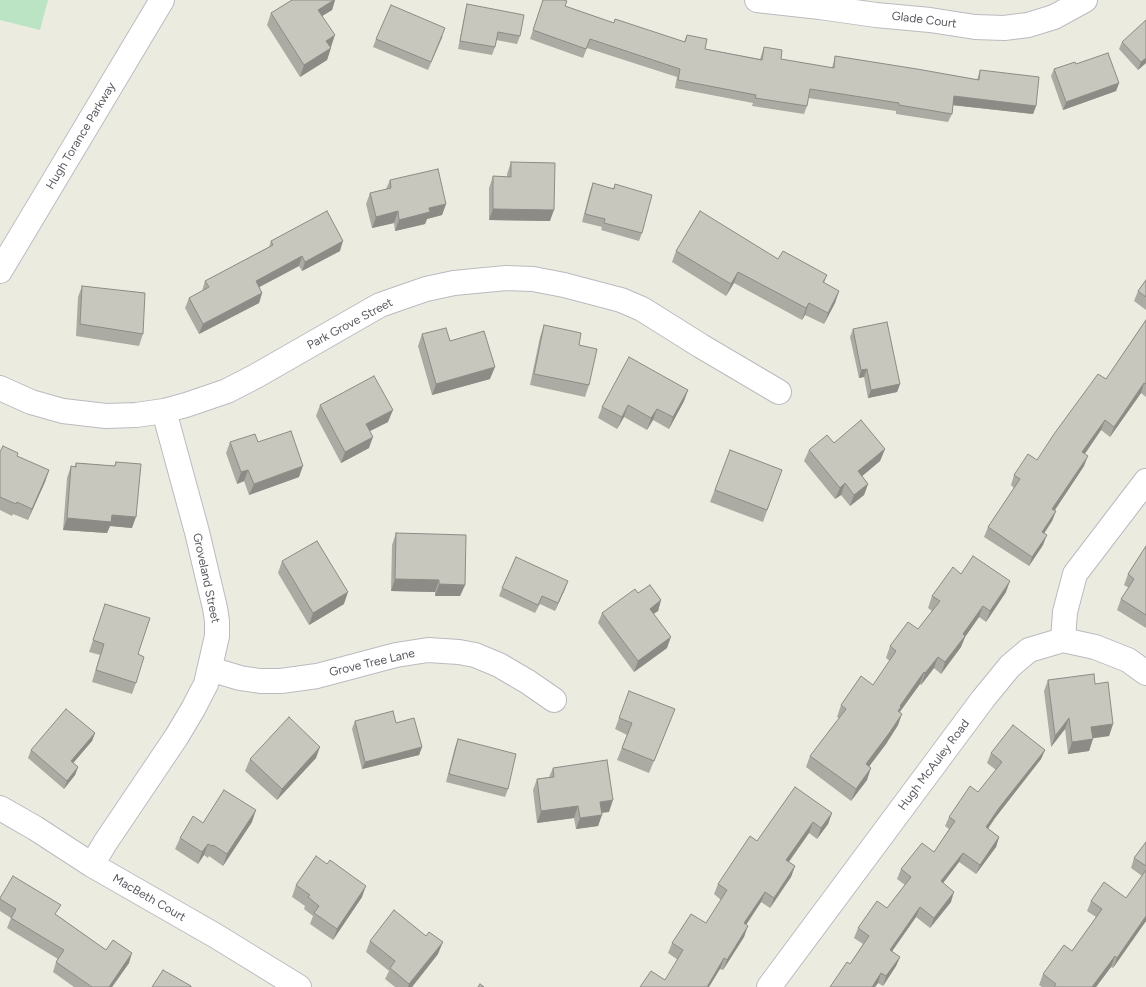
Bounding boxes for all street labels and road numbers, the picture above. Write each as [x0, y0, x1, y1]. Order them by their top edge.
street label: Glade Court [891, 9, 957, 31]
street label: Hugh Torance Parkway [43, 80, 119, 192]
street label: Park Grove Street [305, 295, 395, 353]
street label: Groveland Street [189, 532, 223, 624]
street label: Grove Tree Lane [328, 646, 416, 680]
street label: Hugh McAuley Road [895, 717, 973, 813]
street label: MacBeth Court [110, 871, 188, 925]

